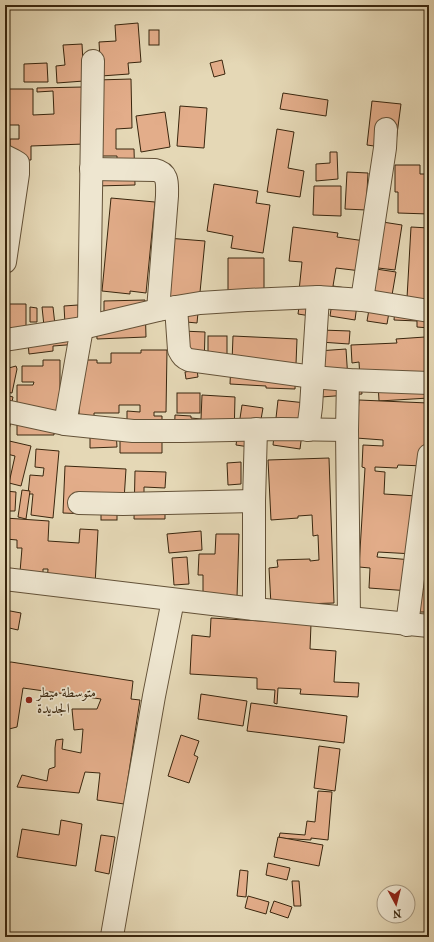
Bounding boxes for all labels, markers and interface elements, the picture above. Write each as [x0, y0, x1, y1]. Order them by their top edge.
place label: متوسطة ميطر الجديدة [35, 684, 96, 717]
marker: متوسطة ميطر الجديدة [24, 695, 34, 705]
north arrow [376, 884, 416, 924]
text: N [392, 906, 402, 920]

